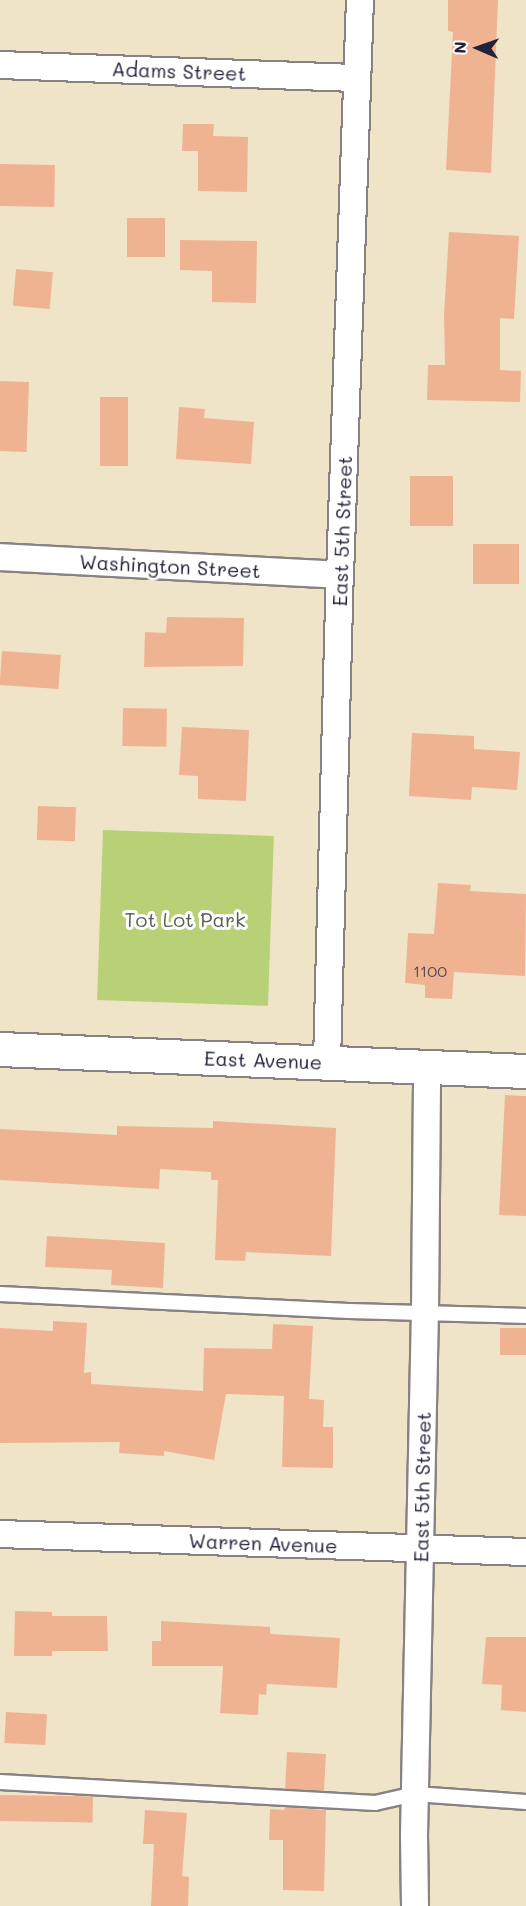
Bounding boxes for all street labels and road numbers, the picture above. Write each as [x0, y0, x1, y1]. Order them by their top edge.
street label: Adams Street [111, 57, 247, 85]
street label: East 5th Street [327, 455, 357, 607]
street label: Washington Street [79, 549, 261, 583]
street label: East Avenue [204, 1046, 322, 1074]
street label: East 5th Street [409, 1411, 435, 1563]
street label: Warren Avenue [188, 1528, 338, 1558]

